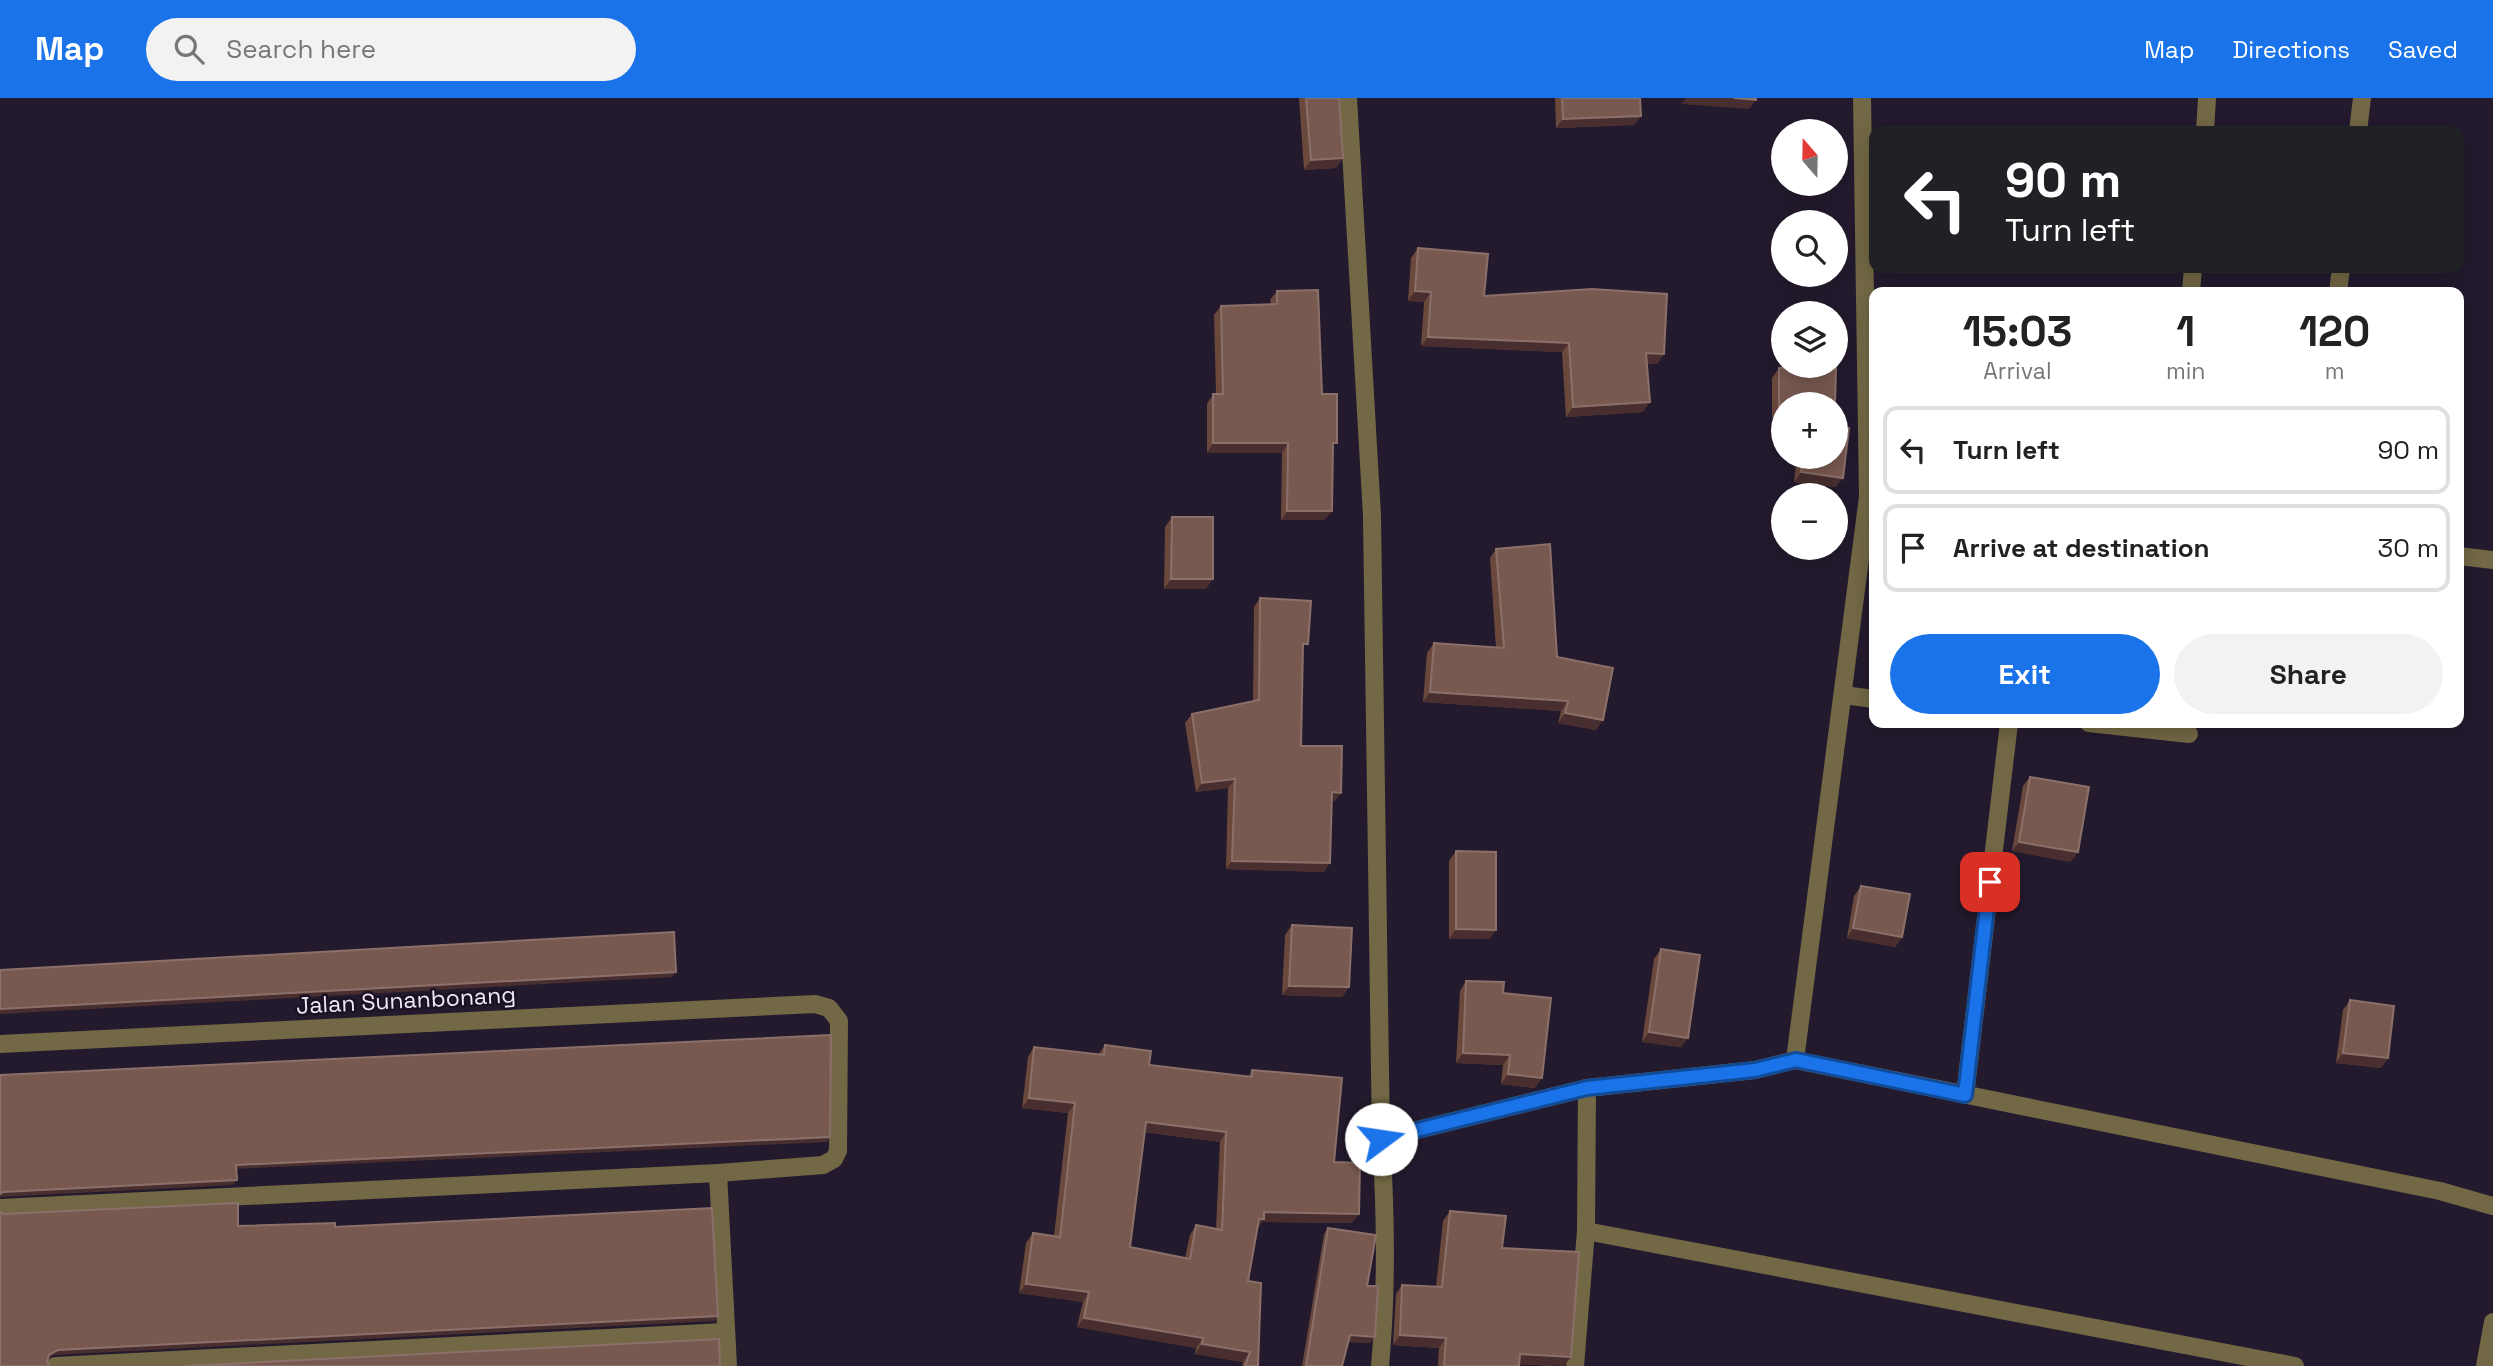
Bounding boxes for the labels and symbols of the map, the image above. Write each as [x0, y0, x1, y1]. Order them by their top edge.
north arrow [1771, 119, 1848, 196]
pin [1960, 852, 2020, 912]
street label: Jalan Sunanbonang [295, 979, 517, 1021]
position arrow [1344, 1102, 1418, 1176]

